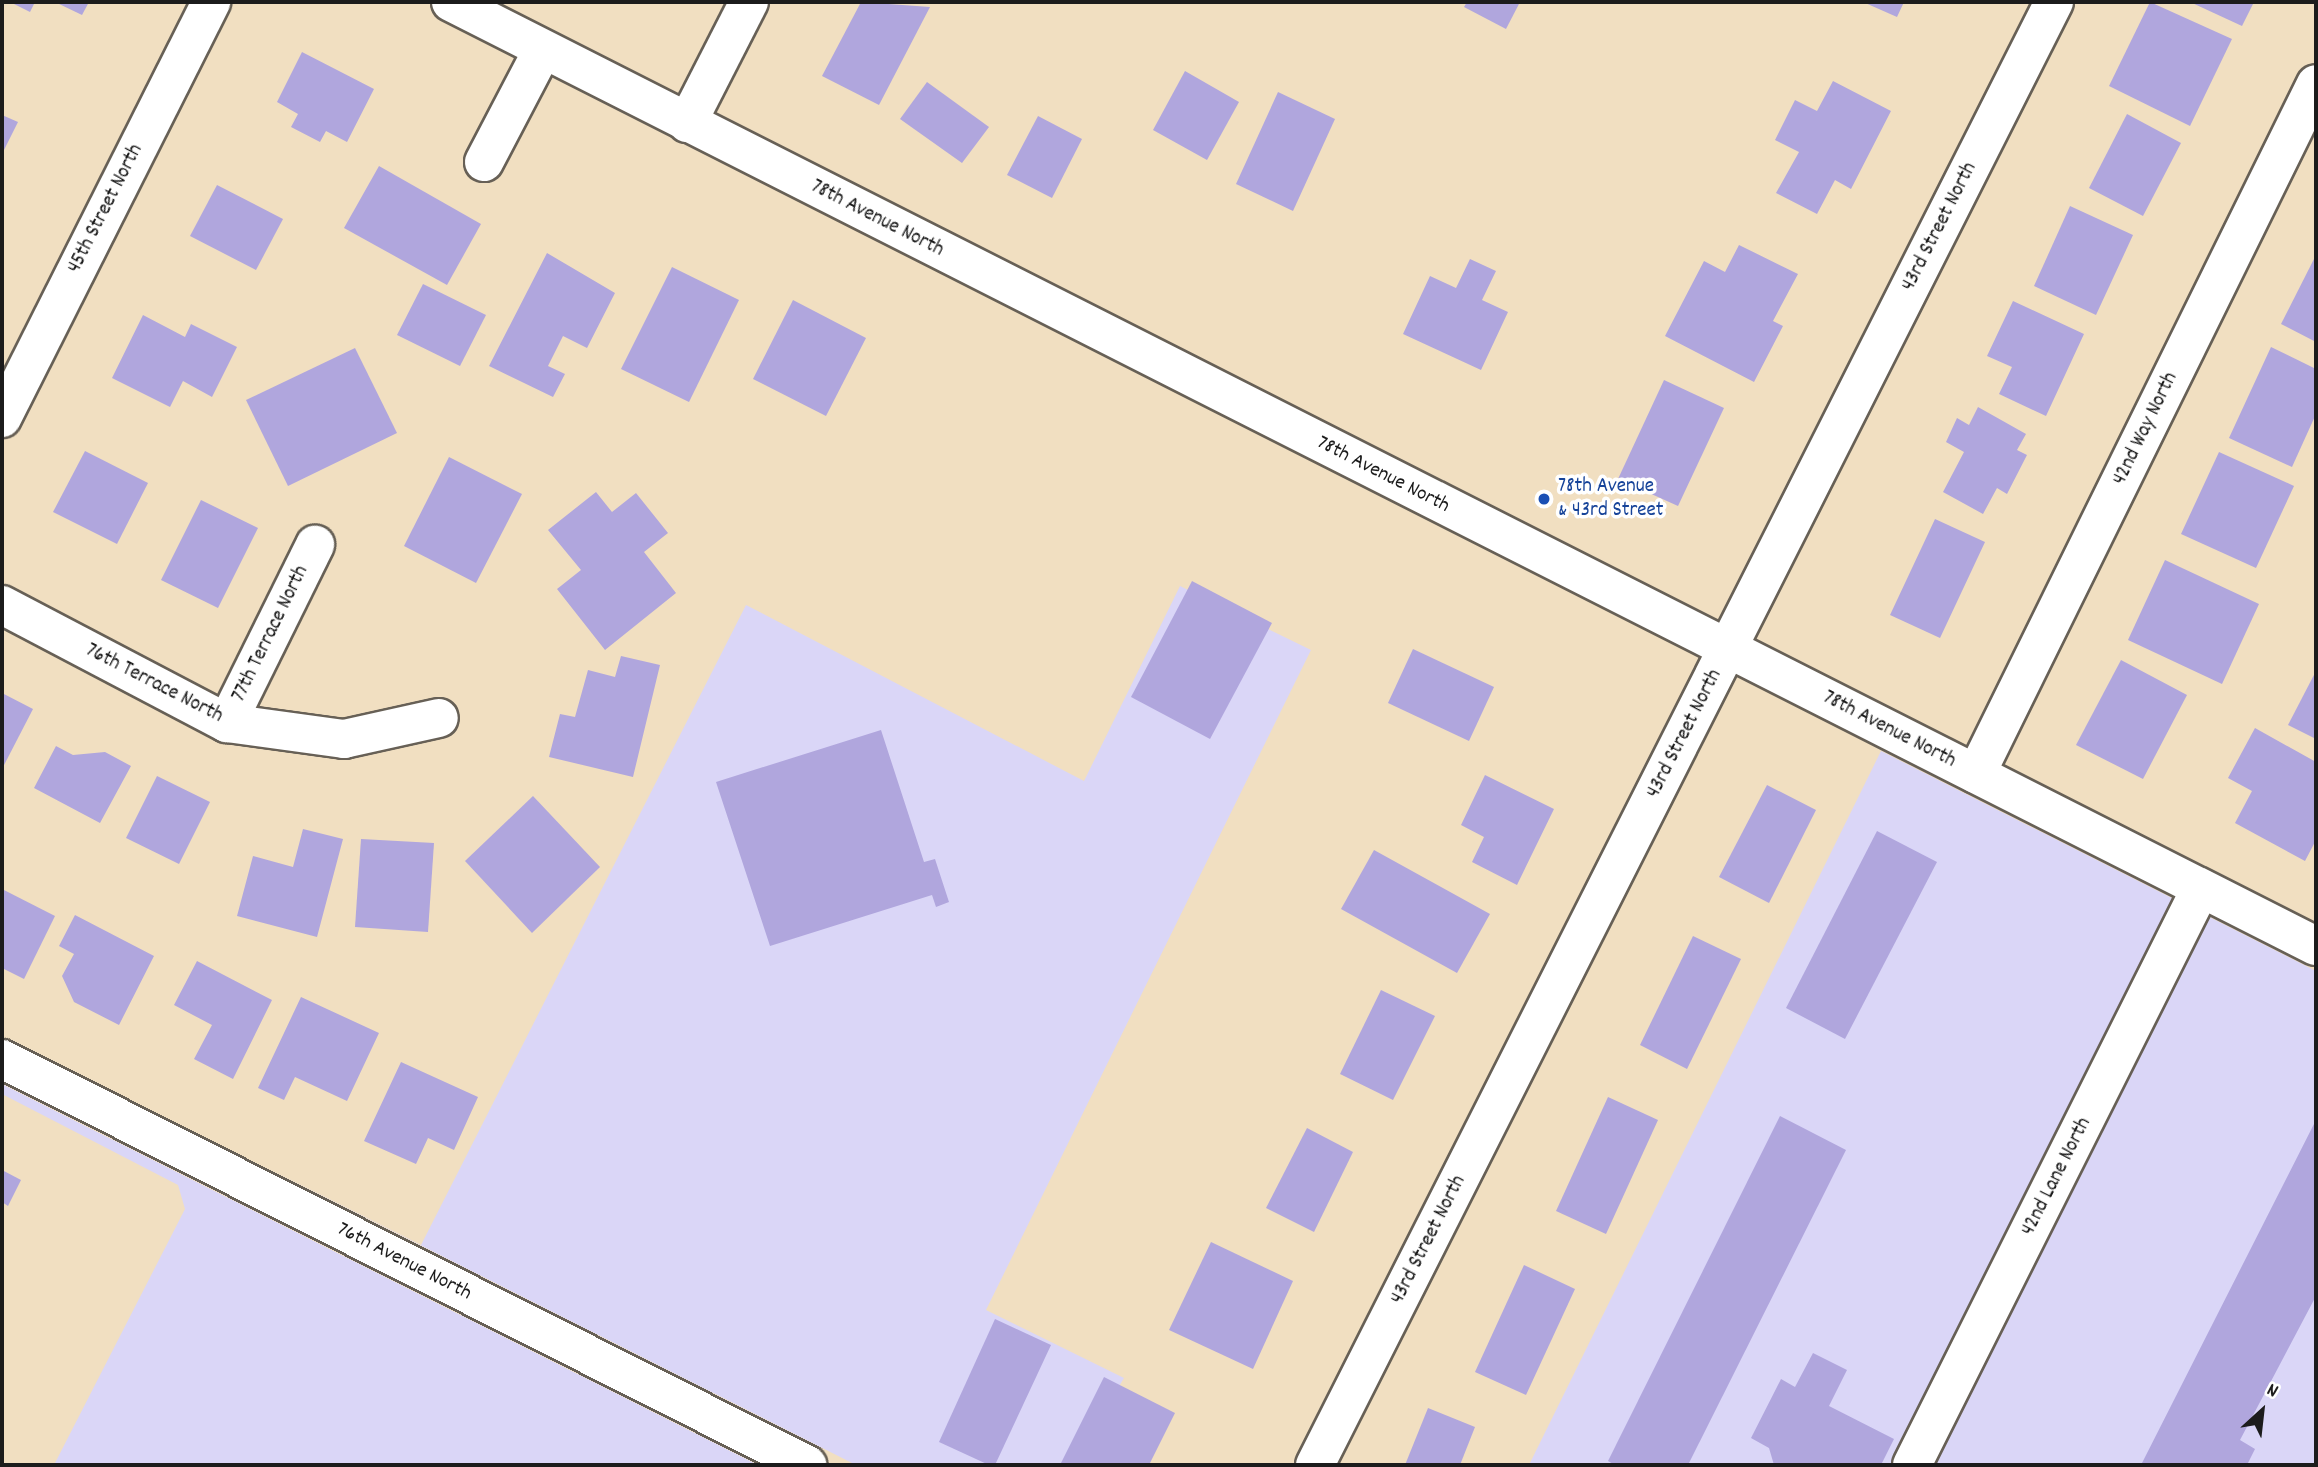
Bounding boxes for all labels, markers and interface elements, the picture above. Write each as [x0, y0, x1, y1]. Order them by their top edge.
street label: 45th Street North [63, 140, 149, 278]
street label: 43rd Street North [1897, 158, 1983, 296]
street label: 78th Avenue North [806, 175, 948, 263]
street label: 42nd Way North [2108, 368, 2184, 490]
street label: 78th Avenue North [1312, 431, 1454, 519]
place label: 78th Avenue & 43rd Street [1558, 474, 1664, 524]
marker: 78th Avenue & 43rd Street [1536, 491, 1552, 507]
street label: 77th Terrace North [227, 562, 315, 706]
street label: 76th Terrace North [81, 639, 227, 729]
street label: 43rd Street North [1642, 665, 1728, 803]
street label: 78th Avenue North [1818, 686, 1960, 774]
street label: 42nd Lane North [2016, 1114, 2098, 1240]
street label: 43rd Street North [1386, 1171, 1472, 1309]
street label: 76th Avenue North [333, 1217, 475, 1307]
north arrow [2227, 1376, 2297, 1446]
text: N [2261, 1378, 2282, 1406]

